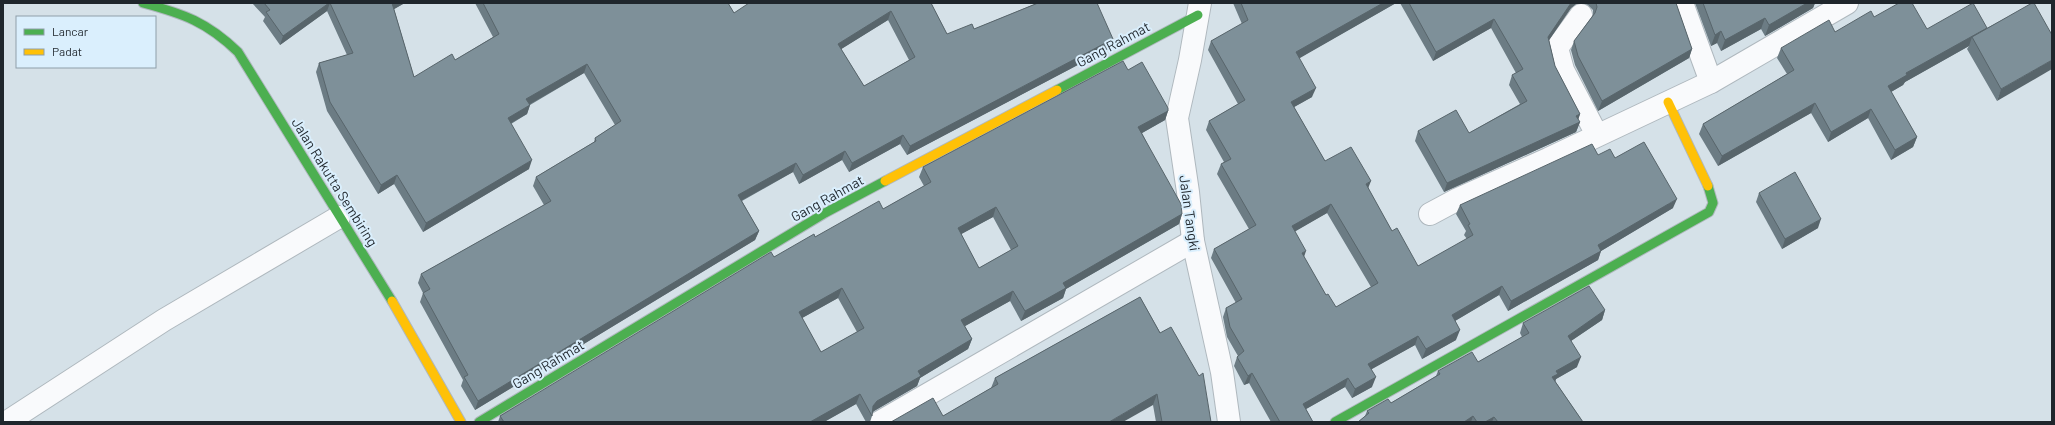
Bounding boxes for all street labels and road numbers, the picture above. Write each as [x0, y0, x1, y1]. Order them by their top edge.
street label: Gang Rahmat [1073, 18, 1153, 70]
street label: Jalan Rakutta Sembiring [288, 115, 382, 249]
street label: Gang Rahmat [788, 171, 866, 225]
street label: Jalan Tangki [1176, 174, 1204, 252]
street label: Gang Rahmat [509, 336, 587, 392]

